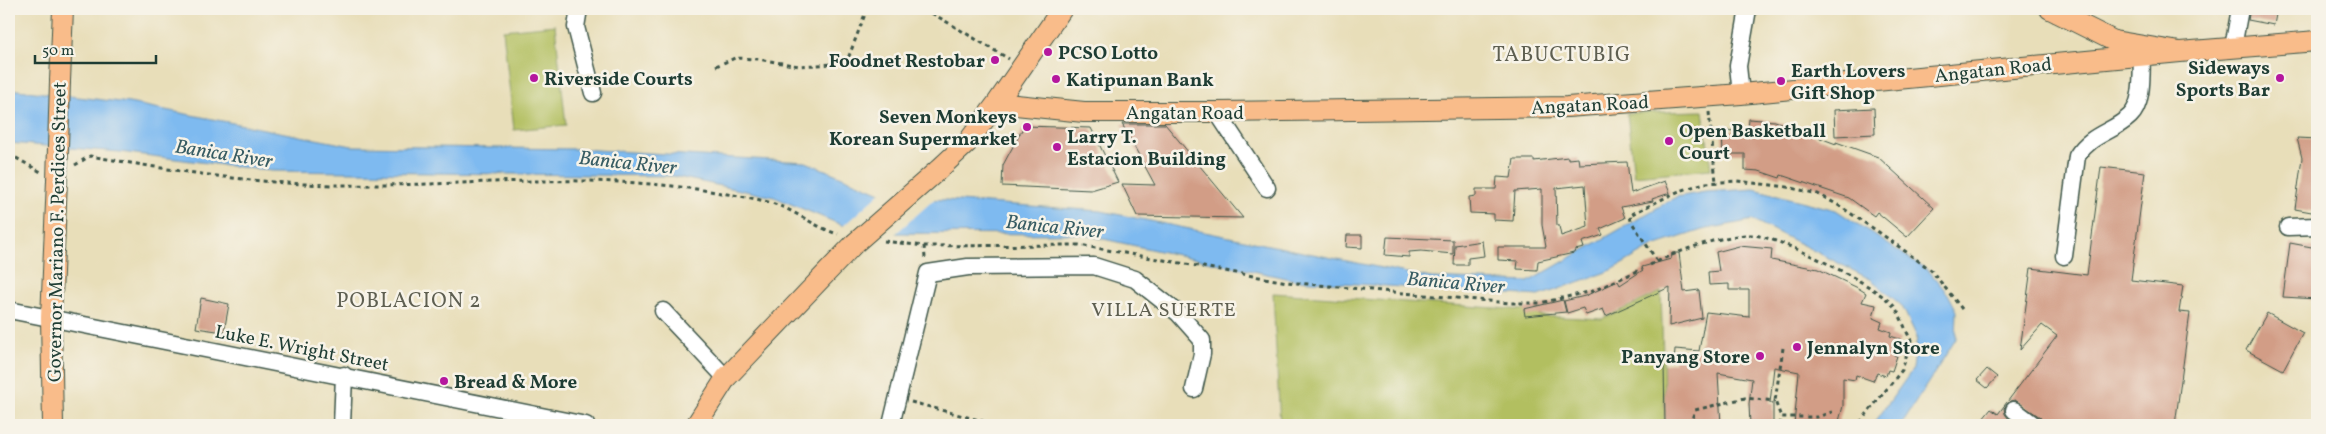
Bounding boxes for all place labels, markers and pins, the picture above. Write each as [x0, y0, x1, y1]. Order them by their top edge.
place label: PCSO Lotto [1058, 41, 1158, 67]
marker: PCSO Lotto [1042, 46, 1054, 58]
place label: Foodnet Restobar [829, 49, 985, 75]
marker: Foodnet Restobar [989, 54, 1001, 66]
place label: Sideways Sports Bar [2176, 56, 2270, 104]
place label: Earth Lovers Gift Shop [1791, 59, 1906, 107]
place label: Riverside Courts [544, 67, 693, 93]
place label: Katipunan Bank [1066, 68, 1214, 94]
marker: Riverside Courts [528, 72, 540, 84]
marker: Sideways Sports Bar [2274, 72, 2286, 84]
marker: Katipunan Bank [1050, 73, 1062, 85]
marker: Earth Lovers Gift Shop [1775, 75, 1787, 87]
place label: Seven Monkeys Korean Supermarket [829, 105, 1017, 153]
place label: Open Basketball Court [1679, 119, 1826, 167]
marker: Seven Monkeys Korean Supermarket [1021, 121, 1033, 133]
place label: Larry T. Estacion Building [1067, 125, 1226, 173]
marker: Open Basketball Court [1663, 135, 1675, 147]
marker: Larry T. Estacion Building [1051, 141, 1063, 153]
place label: Jennalyn Store [1806, 336, 1940, 362]
marker: Jennalyn Store [1791, 341, 1803, 353]
place label: Panyang Store [1621, 345, 1750, 371]
marker: Panyang Store [1754, 350, 1766, 362]
place label: Bread & More [454, 370, 578, 396]
marker: Bread & More [438, 375, 450, 387]

